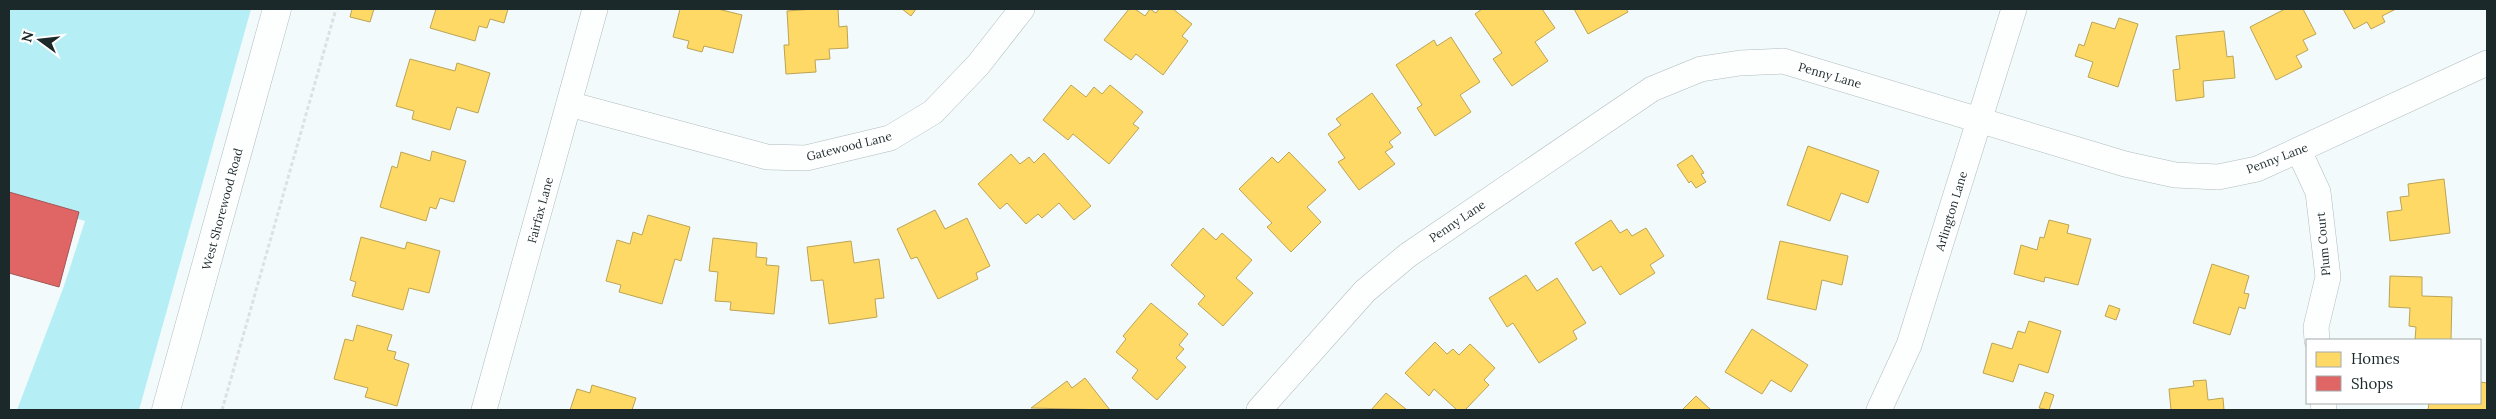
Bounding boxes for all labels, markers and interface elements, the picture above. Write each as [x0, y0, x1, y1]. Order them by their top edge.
north arrow [15, 15, 65, 65]
text: N [17, 29, 38, 44]
street label: Penny Lane [1797, 59, 1864, 91]
street label: Gatewood Lane [805, 128, 894, 164]
street label: Penny Lane [2244, 139, 2310, 177]
street label: West Shorewood Road [199, 146, 245, 272]
street label: Arlington Lane [1931, 169, 1970, 254]
street label: Fairfax Lane [524, 175, 556, 245]
street label: Penny Lane [1426, 196, 1488, 245]
street label: Plum Court [2313, 211, 2333, 277]
legend [2306, 339, 2481, 404]
text: Homes [2351, 349, 2400, 368]
text: Shops [2351, 374, 2393, 393]

